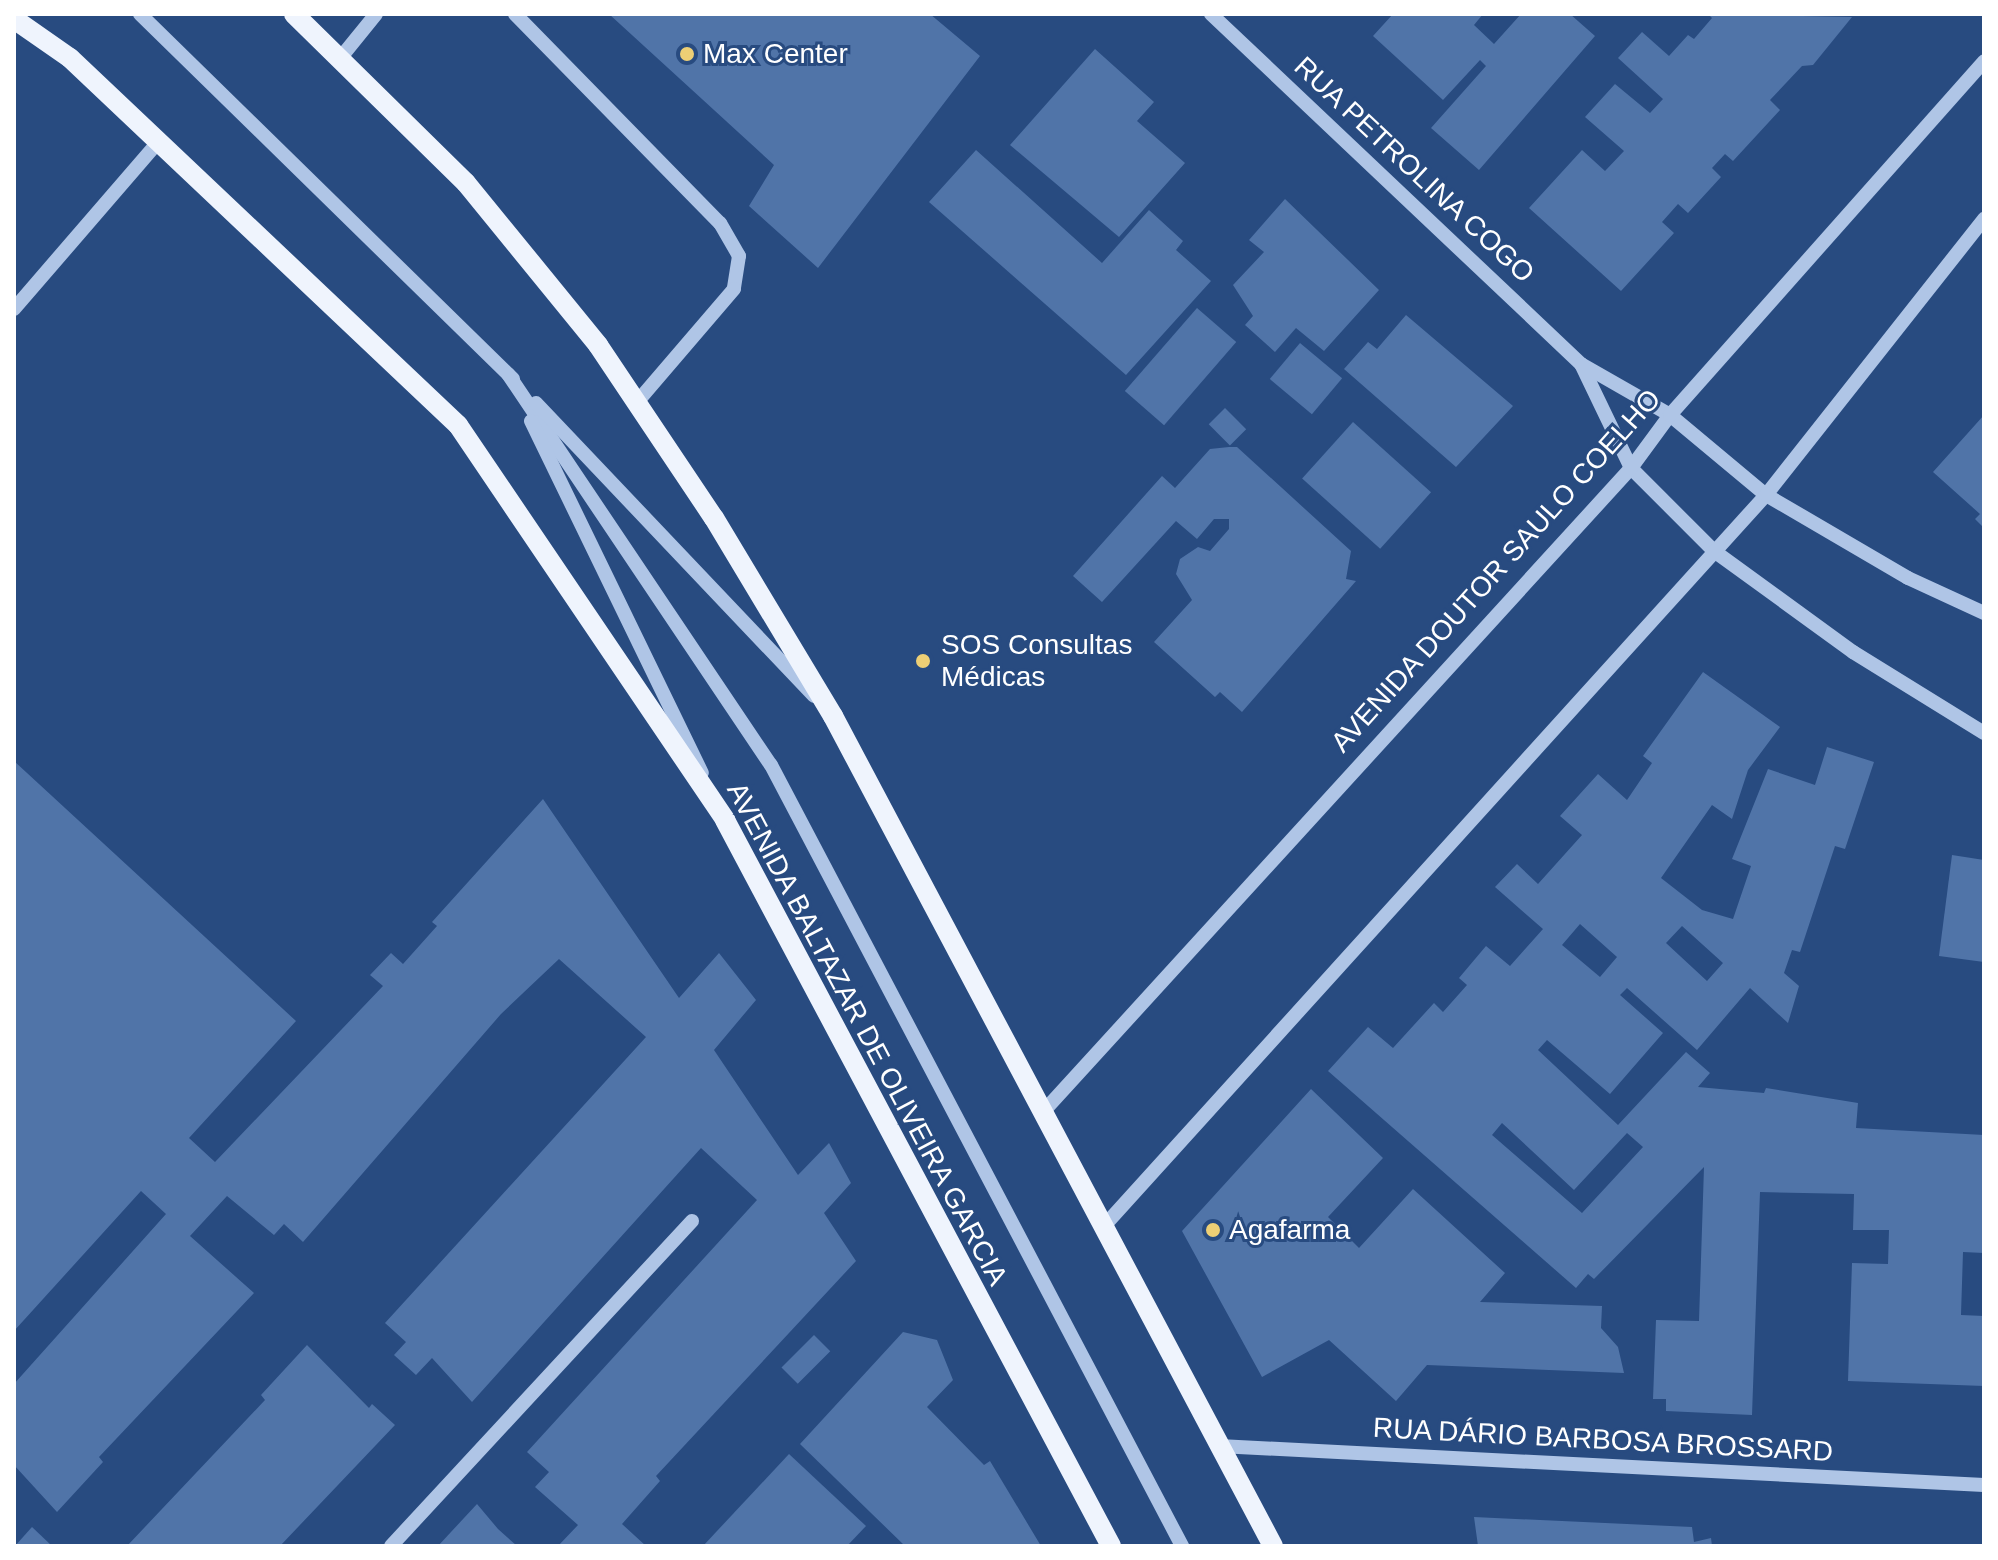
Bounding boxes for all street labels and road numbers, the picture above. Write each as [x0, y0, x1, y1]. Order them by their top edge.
street label: RUA PETROLINA COGO [1286, 49, 1542, 291]
street label: AVENIDA DOUTOR SAULO COELHO [1324, 382, 1668, 760]
street label: AVENIDA BALTAZAR DE OLIVEIRA GARCIA [719, 775, 1015, 1293]
street label: RUA DÁRIO BARBOSA BROSSARD [1371, 1411, 1835, 1469]

